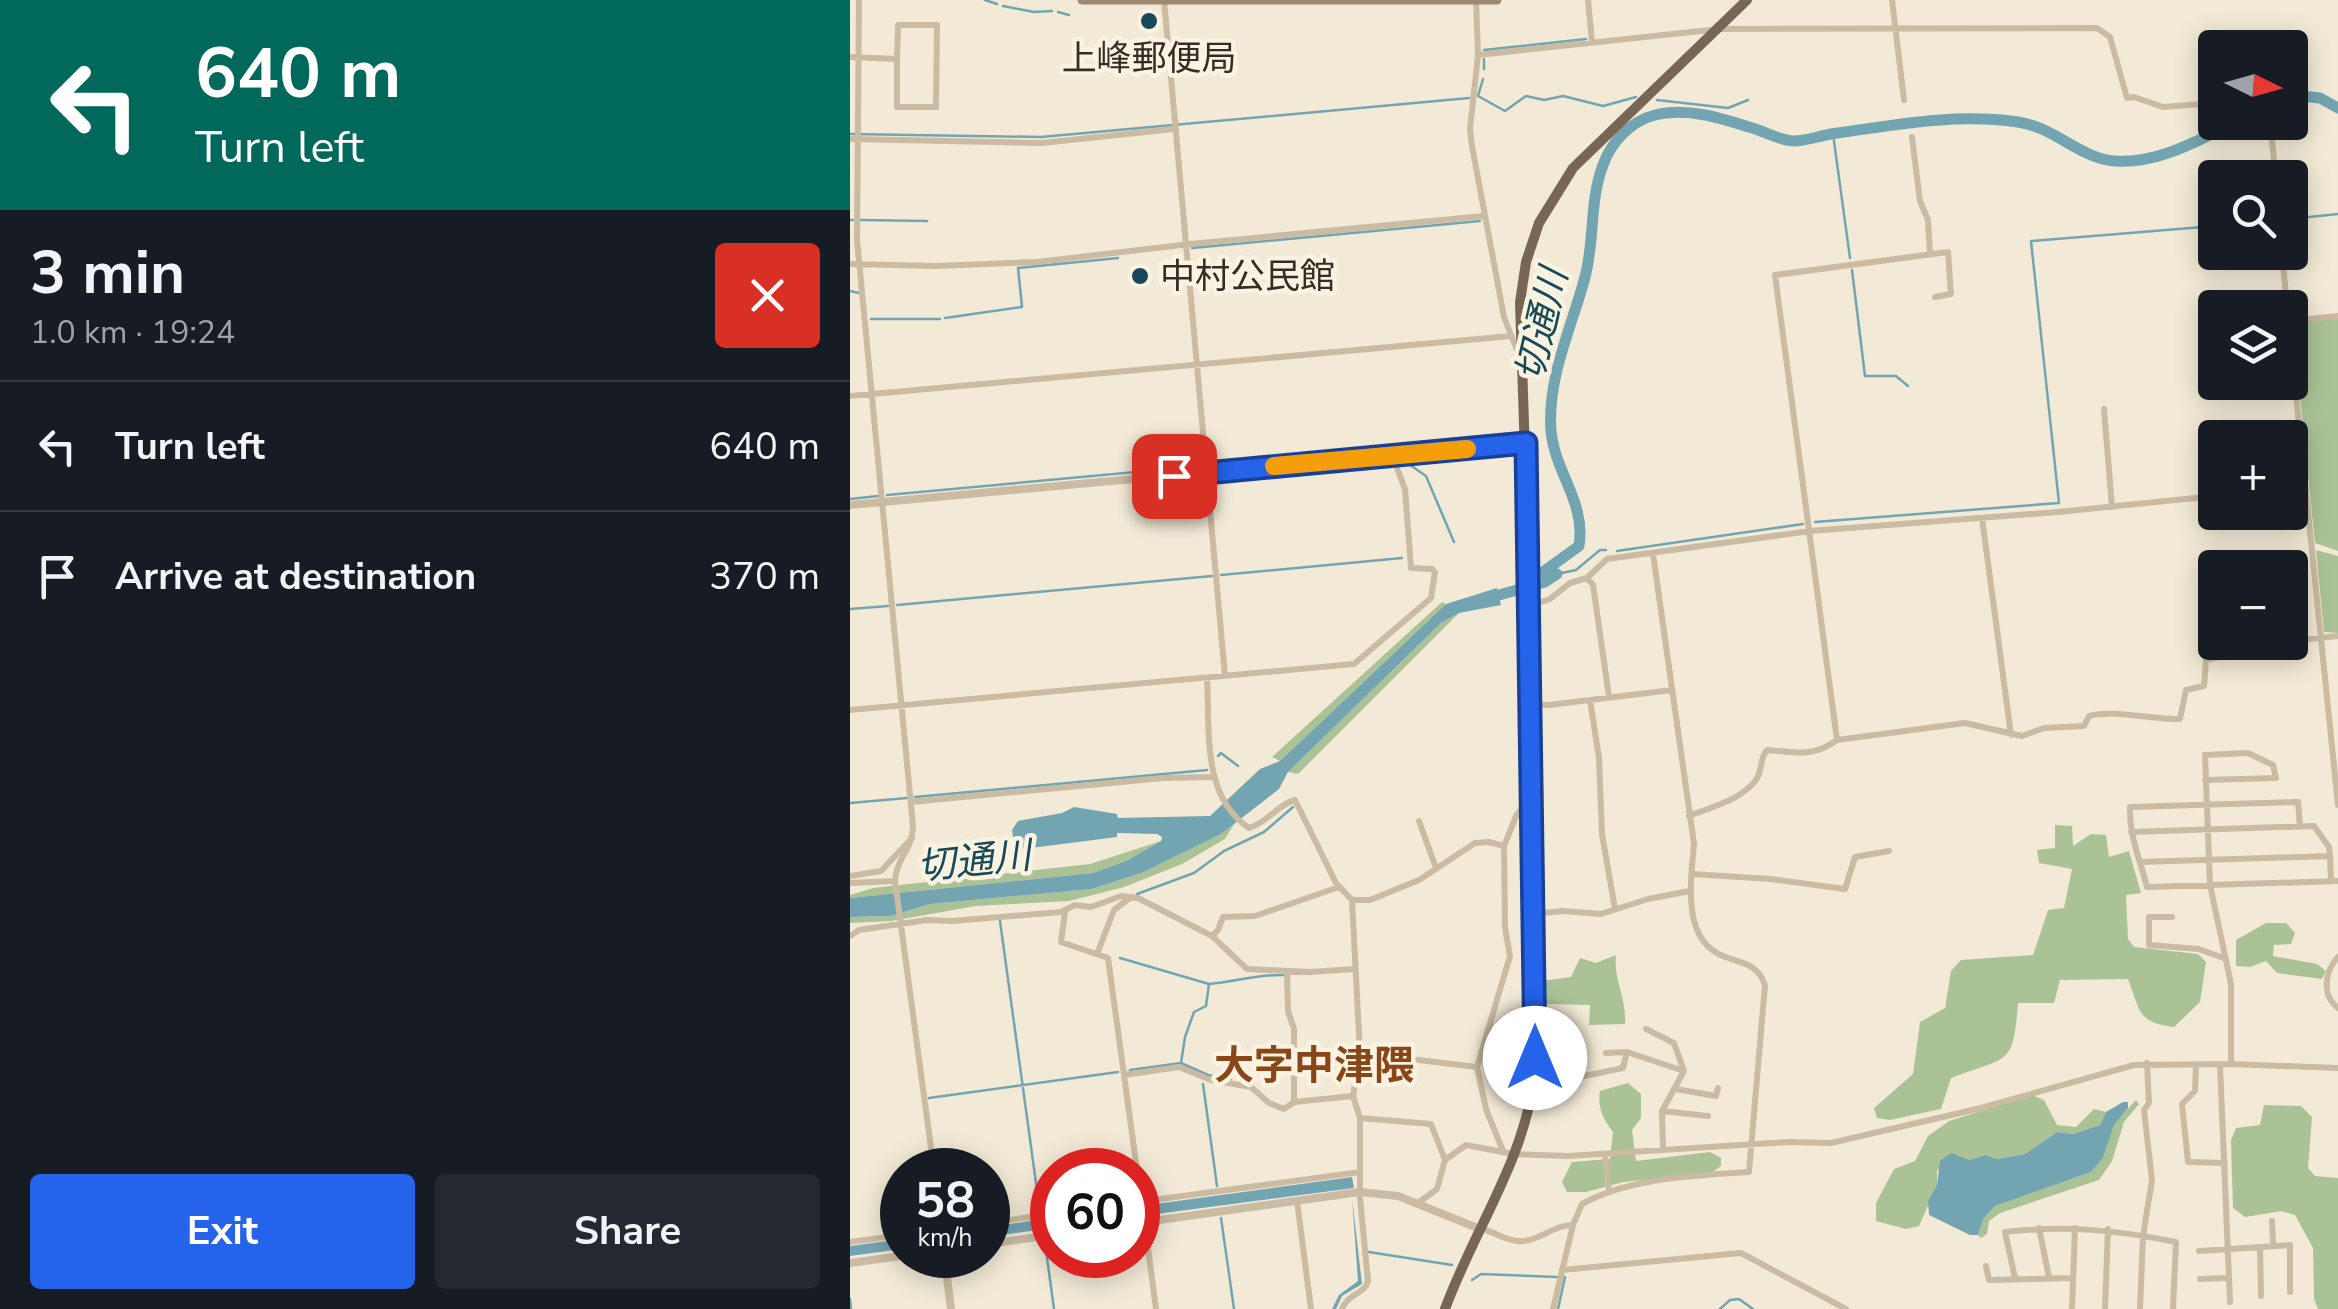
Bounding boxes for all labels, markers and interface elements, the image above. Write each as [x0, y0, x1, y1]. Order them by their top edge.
marker: 上峰郵便局 [1138, 10, 1160, 32]
text: 640 m [195, 26, 401, 122]
north arrow [2198, 30, 2308, 140]
map controls [2198, 30, 2308, 660]
place label: 上峰郵便局 [1061, 35, 1237, 82]
icon: left [30, 40, 160, 170]
text: Turn left [195, 117, 364, 178]
button: search [2198, 160, 2308, 270]
text: 3 min [30, 232, 185, 314]
button: close [715, 243, 820, 348]
place label: 中村公民館 [1160, 253, 1335, 300]
water label: 切通川 [1504, 260, 1581, 386]
marker: 中村公民館 [1129, 265, 1151, 287]
button: layers [2198, 290, 2308, 400]
text: 1.0 km · 19:24 [30, 311, 235, 354]
icon: left [30, 419, 85, 474]
button: + [2198, 420, 2308, 530]
text: Turn left [115, 421, 265, 472]
text: 640 m [709, 421, 820, 472]
pin [1132, 434, 1217, 519]
icon: arrive [1147, 449, 1202, 504]
icon: arrive [30, 549, 85, 604]
button: − [2198, 550, 2308, 660]
text: Arrive at destination [115, 551, 476, 602]
text: 370 m [709, 551, 820, 602]
water label: 切通川 [915, 829, 1037, 892]
position arrow [1483, 1006, 1587, 1110]
district label: 大字中津隈 [1214, 1039, 1414, 1093]
speed limit sign: 60 [1030, 1148, 1160, 1278]
text: 58 [915, 1166, 975, 1235]
button: Exit [30, 1174, 415, 1289]
button: Share [435, 1174, 820, 1289]
text: km/h [917, 1221, 973, 1255]

